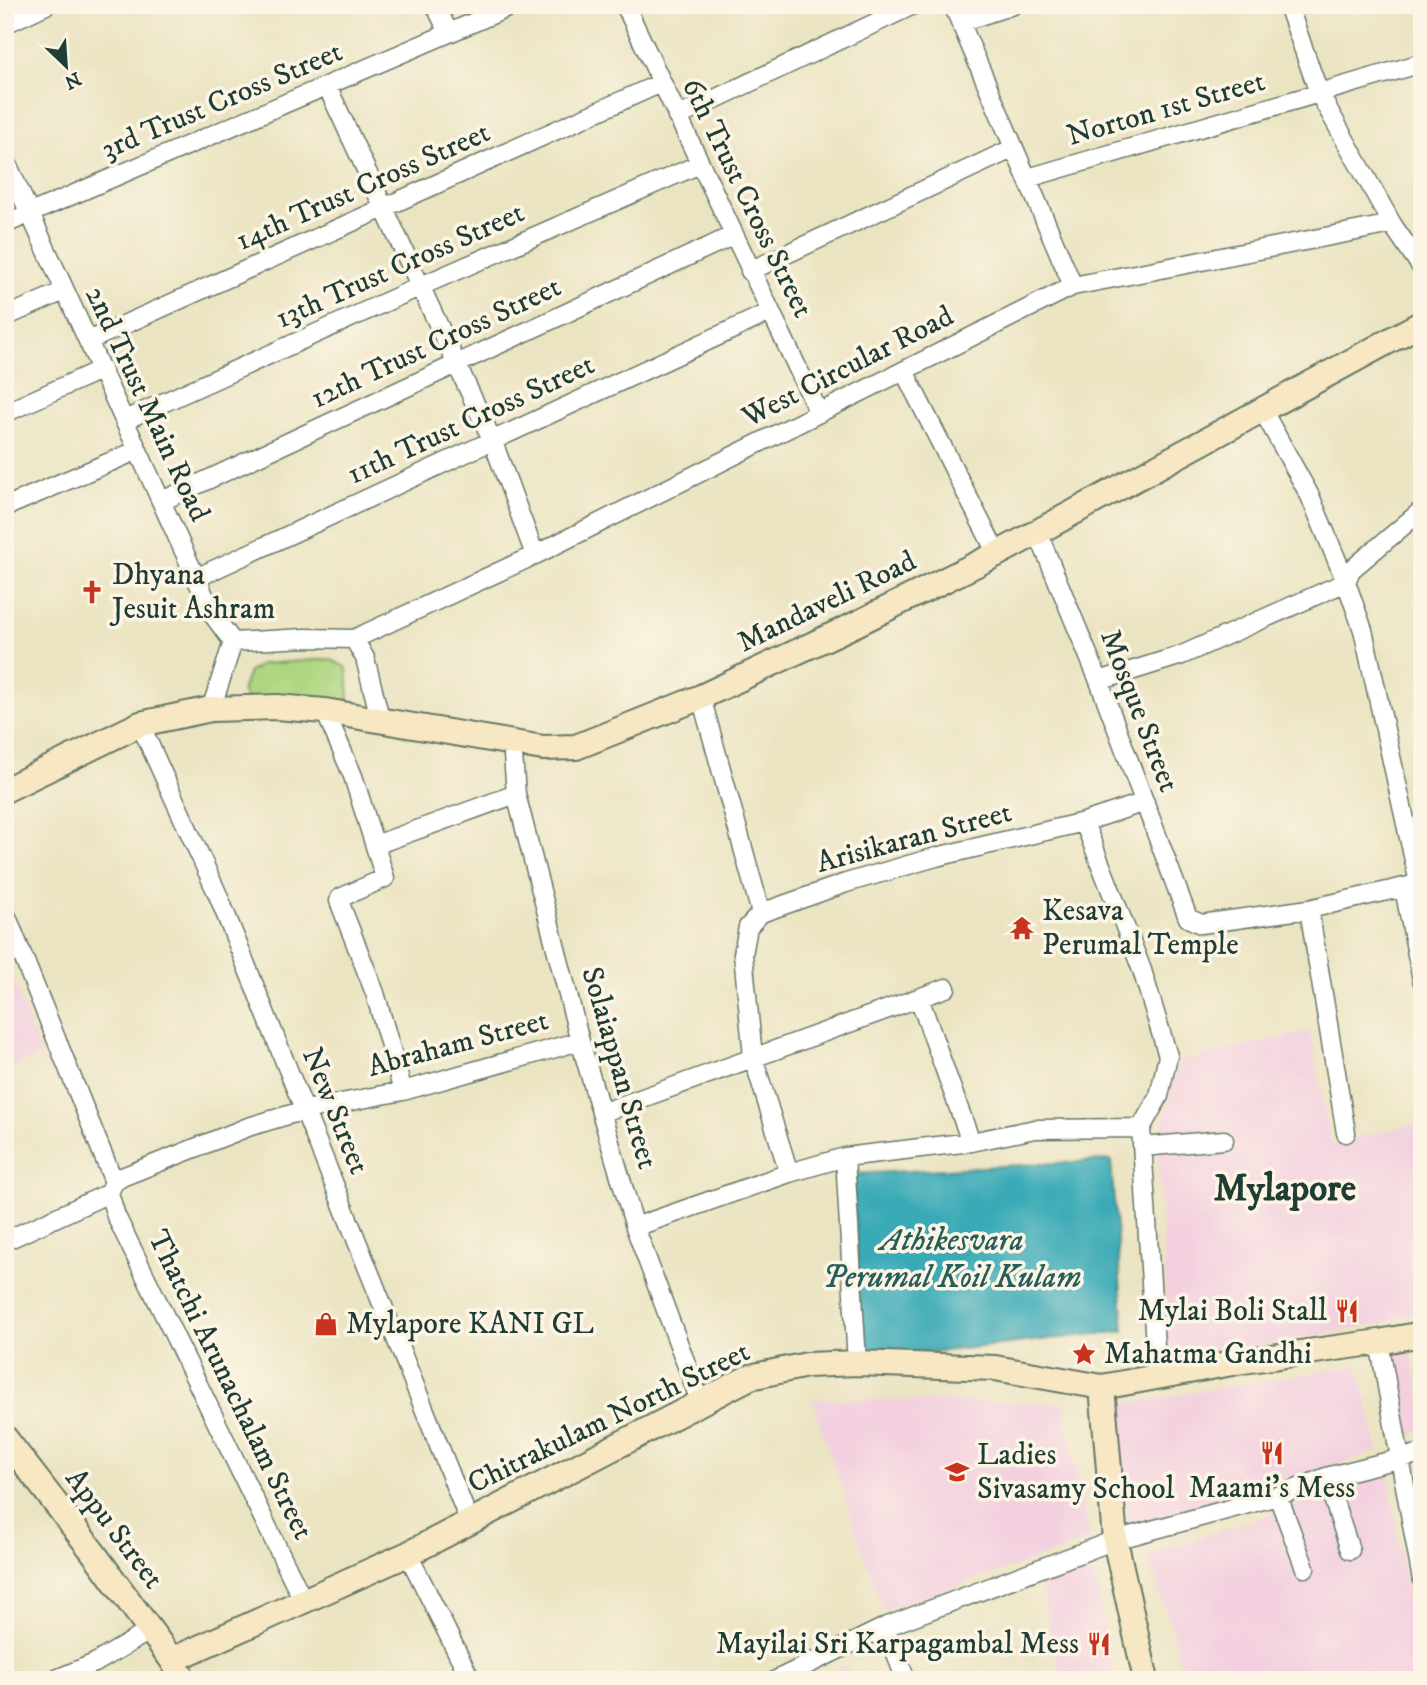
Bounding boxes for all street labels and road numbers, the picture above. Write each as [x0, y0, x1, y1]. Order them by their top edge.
street label: 3rd Trust Cross Street [96, 34, 348, 168]
street label: Norton 1st Street [1063, 63, 1269, 155]
street label: 6th Trust Cross Street [673, 72, 821, 324]
street label: 14th Trust Cross Street [230, 114, 496, 260]
street label: 13th Trust Cross Street [270, 195, 530, 337]
street label: 12th Trust Cross Street [305, 269, 567, 417]
street label: 2nd Trust Main Road [76, 281, 218, 527]
street label: West Circular Road [735, 298, 960, 437]
street label: 11th Trust Cross Street [342, 347, 600, 493]
street label: Mandaveli Road [732, 543, 922, 661]
street label: Mosque Street [1091, 625, 1187, 797]
street label: Arisikaran Street [812, 794, 1016, 882]
street label: Solaiappan Street [573, 963, 665, 1173]
street label: Abraham Street [364, 1002, 552, 1086]
street label: New Street [293, 1042, 377, 1180]
street label: Thatchi Arunachalam Street [139, 1224, 321, 1546]
street label: Chitrakulam North Street [462, 1334, 756, 1502]
street label: Appu Street [57, 1462, 171, 1596]

